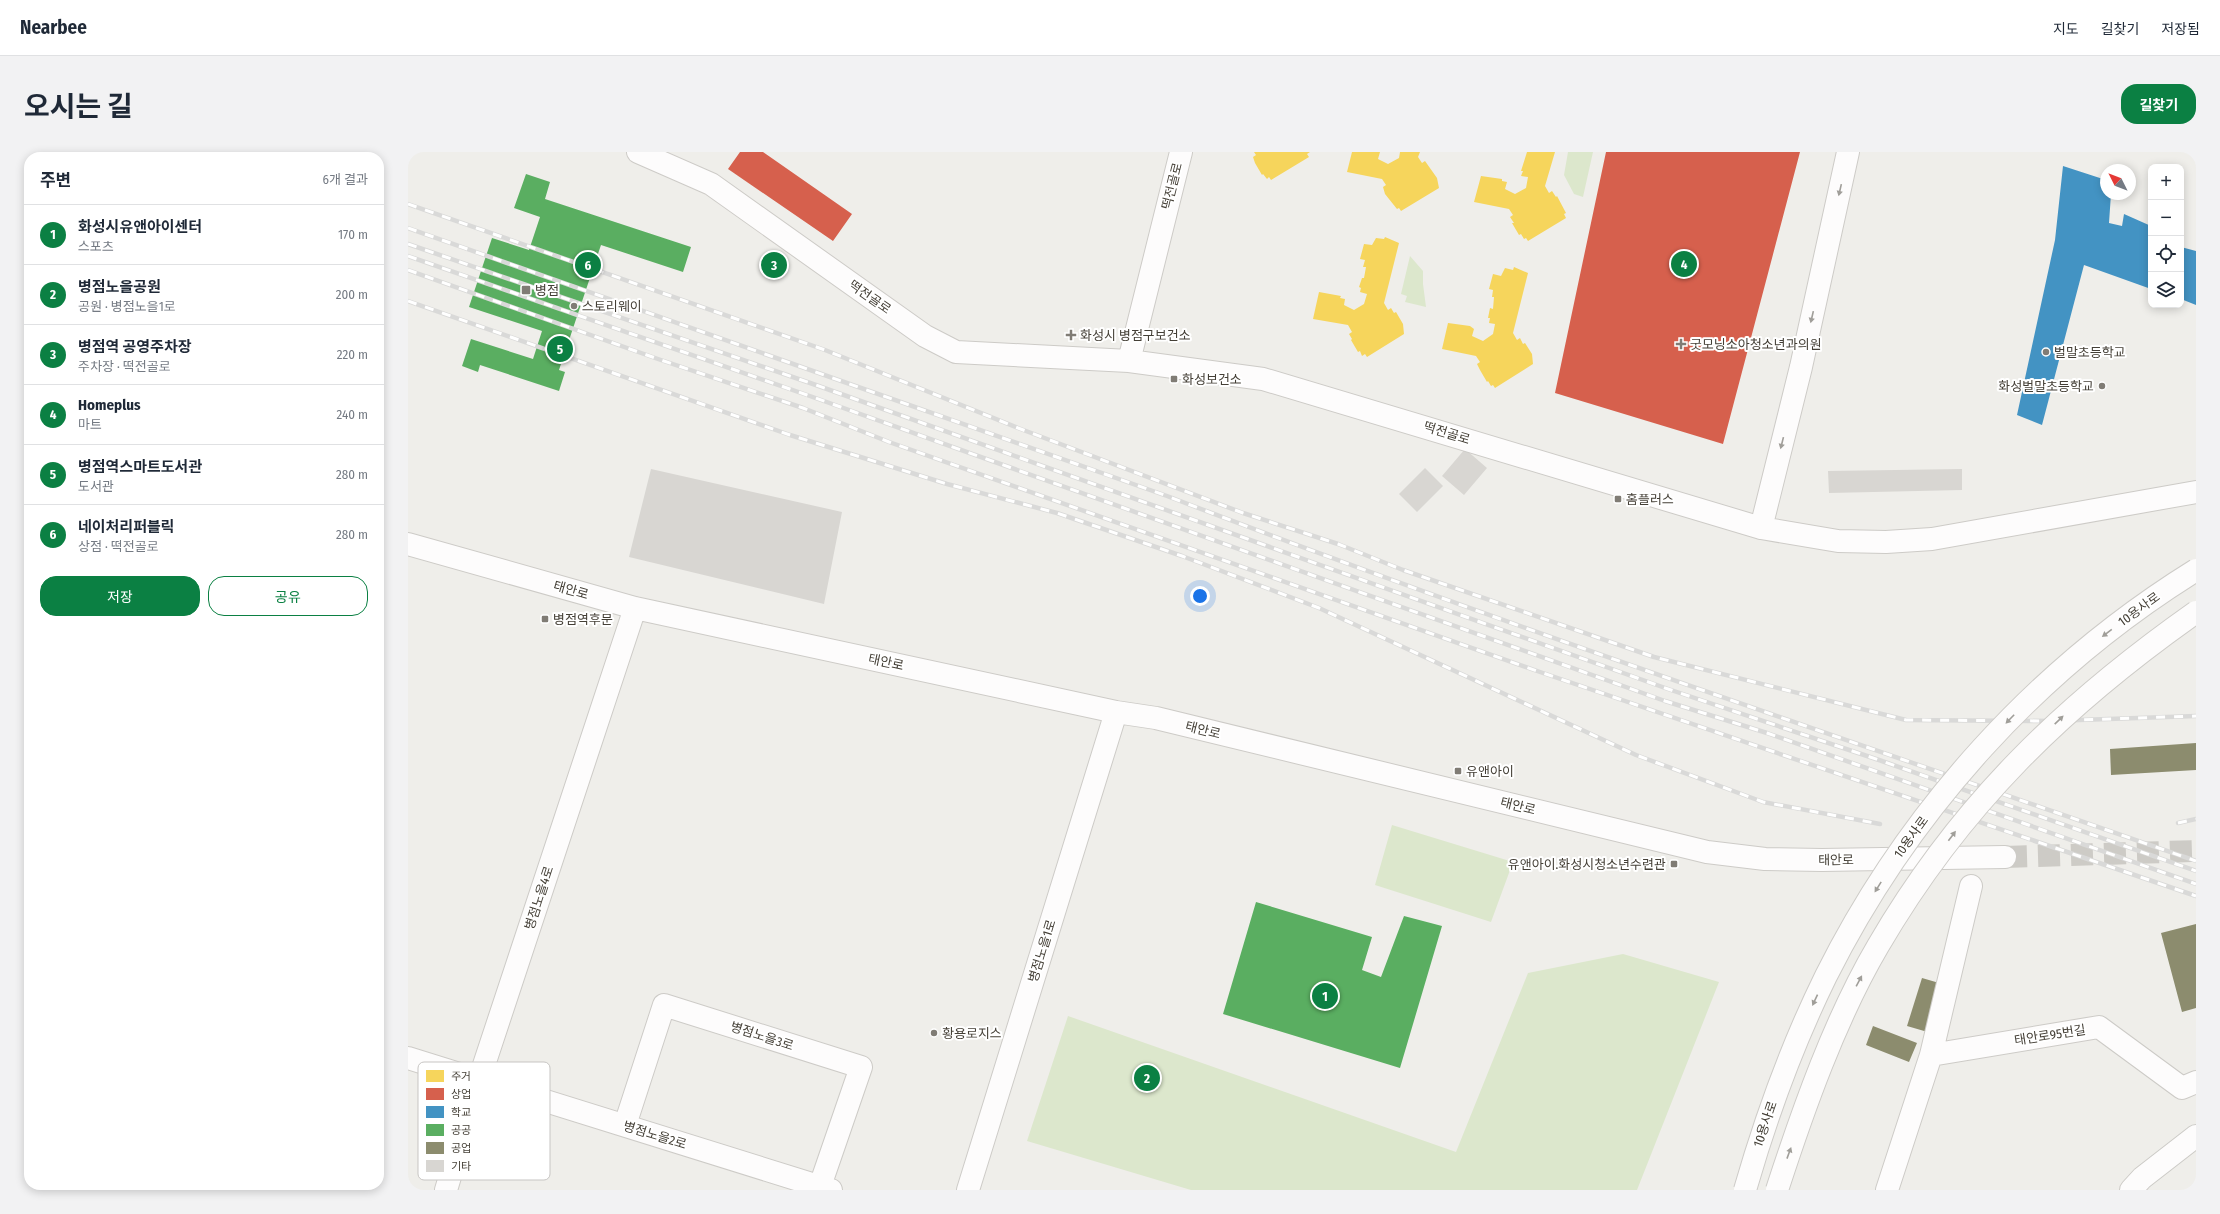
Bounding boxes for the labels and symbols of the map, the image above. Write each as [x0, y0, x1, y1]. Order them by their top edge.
street label: 떡전골로 [1159, 161, 1185, 211]
north arrow [2100, 164, 2136, 200]
one-way arrow [1836, 184, 1842, 196]
pin: 4 [1671, 249, 1697, 279]
pin: 6 [575, 250, 601, 280]
pin: 3 [761, 250, 787, 280]
street label: 떡전골로 [846, 277, 894, 317]
place label: 병점 [535, 283, 559, 298]
marker: 병점 [520, 284, 532, 296]
place label: 스토리웨이 [582, 299, 642, 314]
marker: 스토리웨이 [569, 301, 579, 311]
one-way arrow [1808, 311, 1814, 323]
place label: 화성시 병점구보건소 [1080, 328, 1191, 343]
marker: 화성시 병점구보건소 [1065, 329, 1077, 341]
pin: 5 [547, 334, 573, 364]
place label: 굿모닝소아청소년과의원 [1690, 337, 1822, 352]
marker: 굿모닝소아청소년과의원 [1675, 338, 1687, 350]
place label: 벌말초등학교 [2054, 345, 2126, 360]
marker: 벌말초등학교 [2041, 347, 2051, 357]
place label: 화성보건소 [1182, 372, 1242, 387]
marker: 화성보건소 [1169, 374, 1179, 384]
place label: 화성벌말초등학교 [1998, 379, 2094, 394]
marker: 화성벌말초등학교 [2097, 381, 2107, 391]
street label: 떡전골로 [1422, 419, 1472, 447]
one-way arrow [1779, 438, 1785, 450]
place label: 홈플러스 [1626, 492, 1674, 507]
marker: 홈플러스 [1613, 494, 1623, 504]
street label: 태안로 [552, 578, 590, 602]
your location [1190, 586, 1210, 606]
street label: 10용사로 [2115, 589, 2163, 629]
place label: 병점역후문 [553, 612, 613, 627]
marker: 병점역후문 [540, 614, 550, 624]
one-way arrow [2101, 628, 2112, 637]
street label: 태안로 [867, 651, 905, 673]
one-way arrow [2005, 714, 2015, 724]
one-way arrow [2054, 715, 2064, 725]
street label: 태안로 [1184, 718, 1222, 742]
place label: 유앤아이 [1466, 764, 1514, 779]
marker: 유앤아이 [1453, 766, 1463, 776]
street label: 태안로 [1499, 794, 1537, 818]
street label: 10용사로 [1891, 813, 1931, 861]
one-way arrow [1948, 831, 1956, 842]
street label: 태안로 [1818, 852, 1854, 868]
place label: 유앤아이.화성시청소년수련관 [1508, 857, 1666, 872]
marker: 유앤아이.화성시청소년수련관 [1669, 859, 1679, 869]
street label: 병점노을4로 [522, 864, 556, 932]
one-way arrow [1874, 881, 1881, 893]
street label: 병점노을1로 [1025, 918, 1059, 984]
one-way arrow [1856, 975, 1863, 986]
pin: 1 [1312, 981, 1338, 1011]
one-way arrow [1812, 995, 1818, 1006]
street label: 병점노을3로 [728, 1019, 796, 1053]
street label: 태안로95번길 [2013, 1022, 2087, 1048]
place label: 황용로지스 [942, 1026, 1002, 1041]
marker: 황용로지스 [929, 1028, 939, 1038]
legend [418, 1062, 550, 1180]
pin: 2 [1134, 1063, 1160, 1093]
text: 주거 [451, 1070, 471, 1083]
text: 상업 [451, 1088, 471, 1101]
street label: 10용사로 [1750, 1099, 1780, 1149]
text: 학교 [451, 1106, 471, 1119]
street label: 병점노을2로 [621, 1118, 689, 1152]
text: 공공 [451, 1124, 471, 1137]
text: 공업 [451, 1142, 471, 1155]
one-way arrow [1787, 1147, 1793, 1159]
text: 기타 [451, 1160, 471, 1173]

